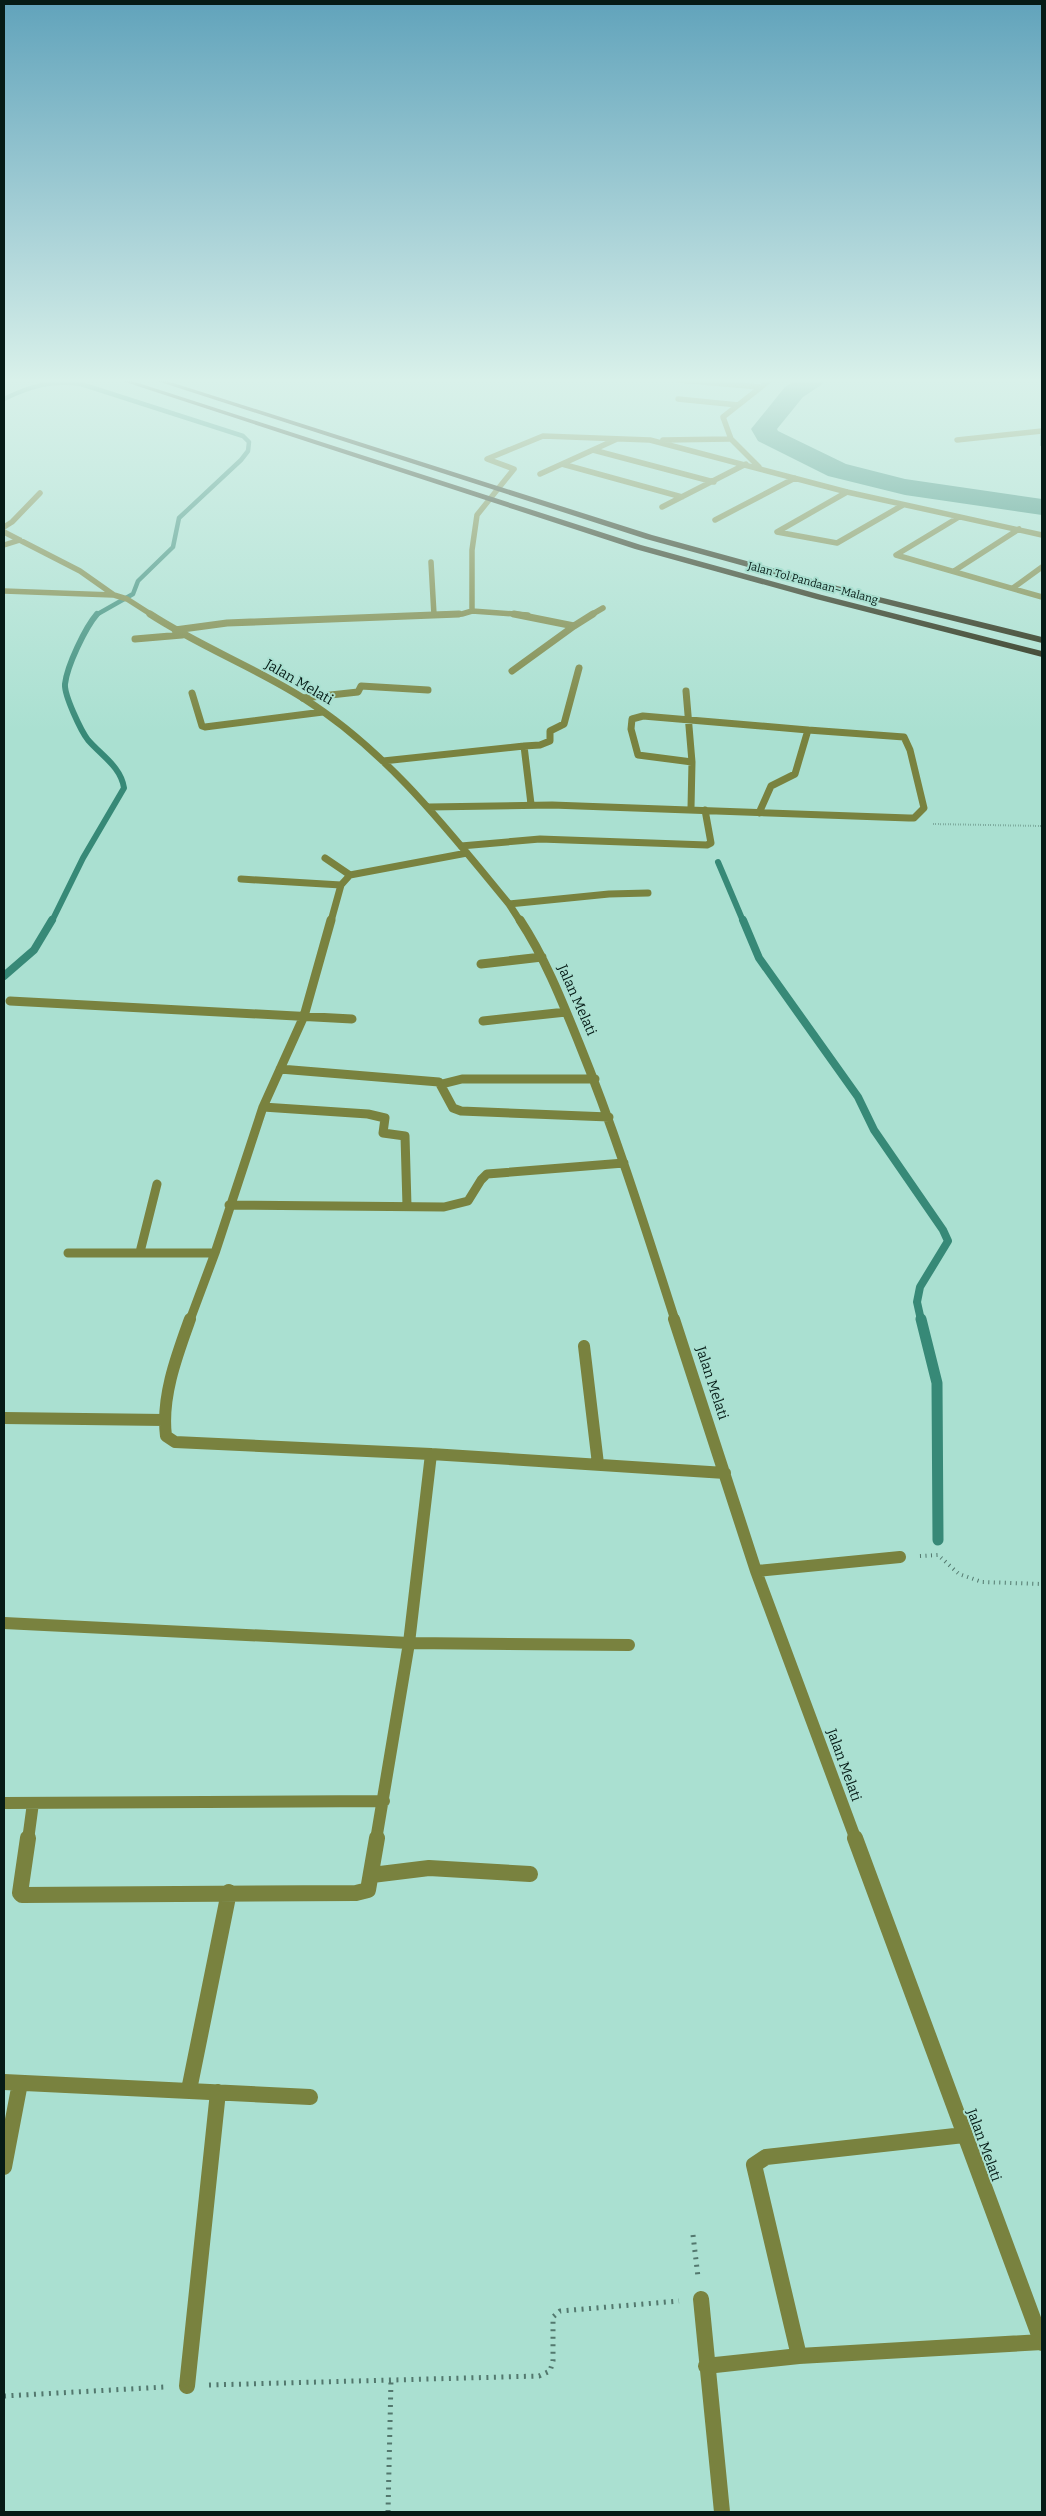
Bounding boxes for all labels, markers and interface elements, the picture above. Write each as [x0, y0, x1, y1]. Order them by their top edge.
street label: Jalan Tol Pandaan–Malang [745, 559, 880, 607]
street label: Jalan Melati [261, 655, 336, 708]
street label: Jalan Melati [553, 961, 600, 1038]
street label: Jalan Melati [692, 1343, 732, 1422]
street label: Jalan Melati [823, 1726, 865, 1804]
street label: Jalan Melati [963, 2106, 1005, 2184]

